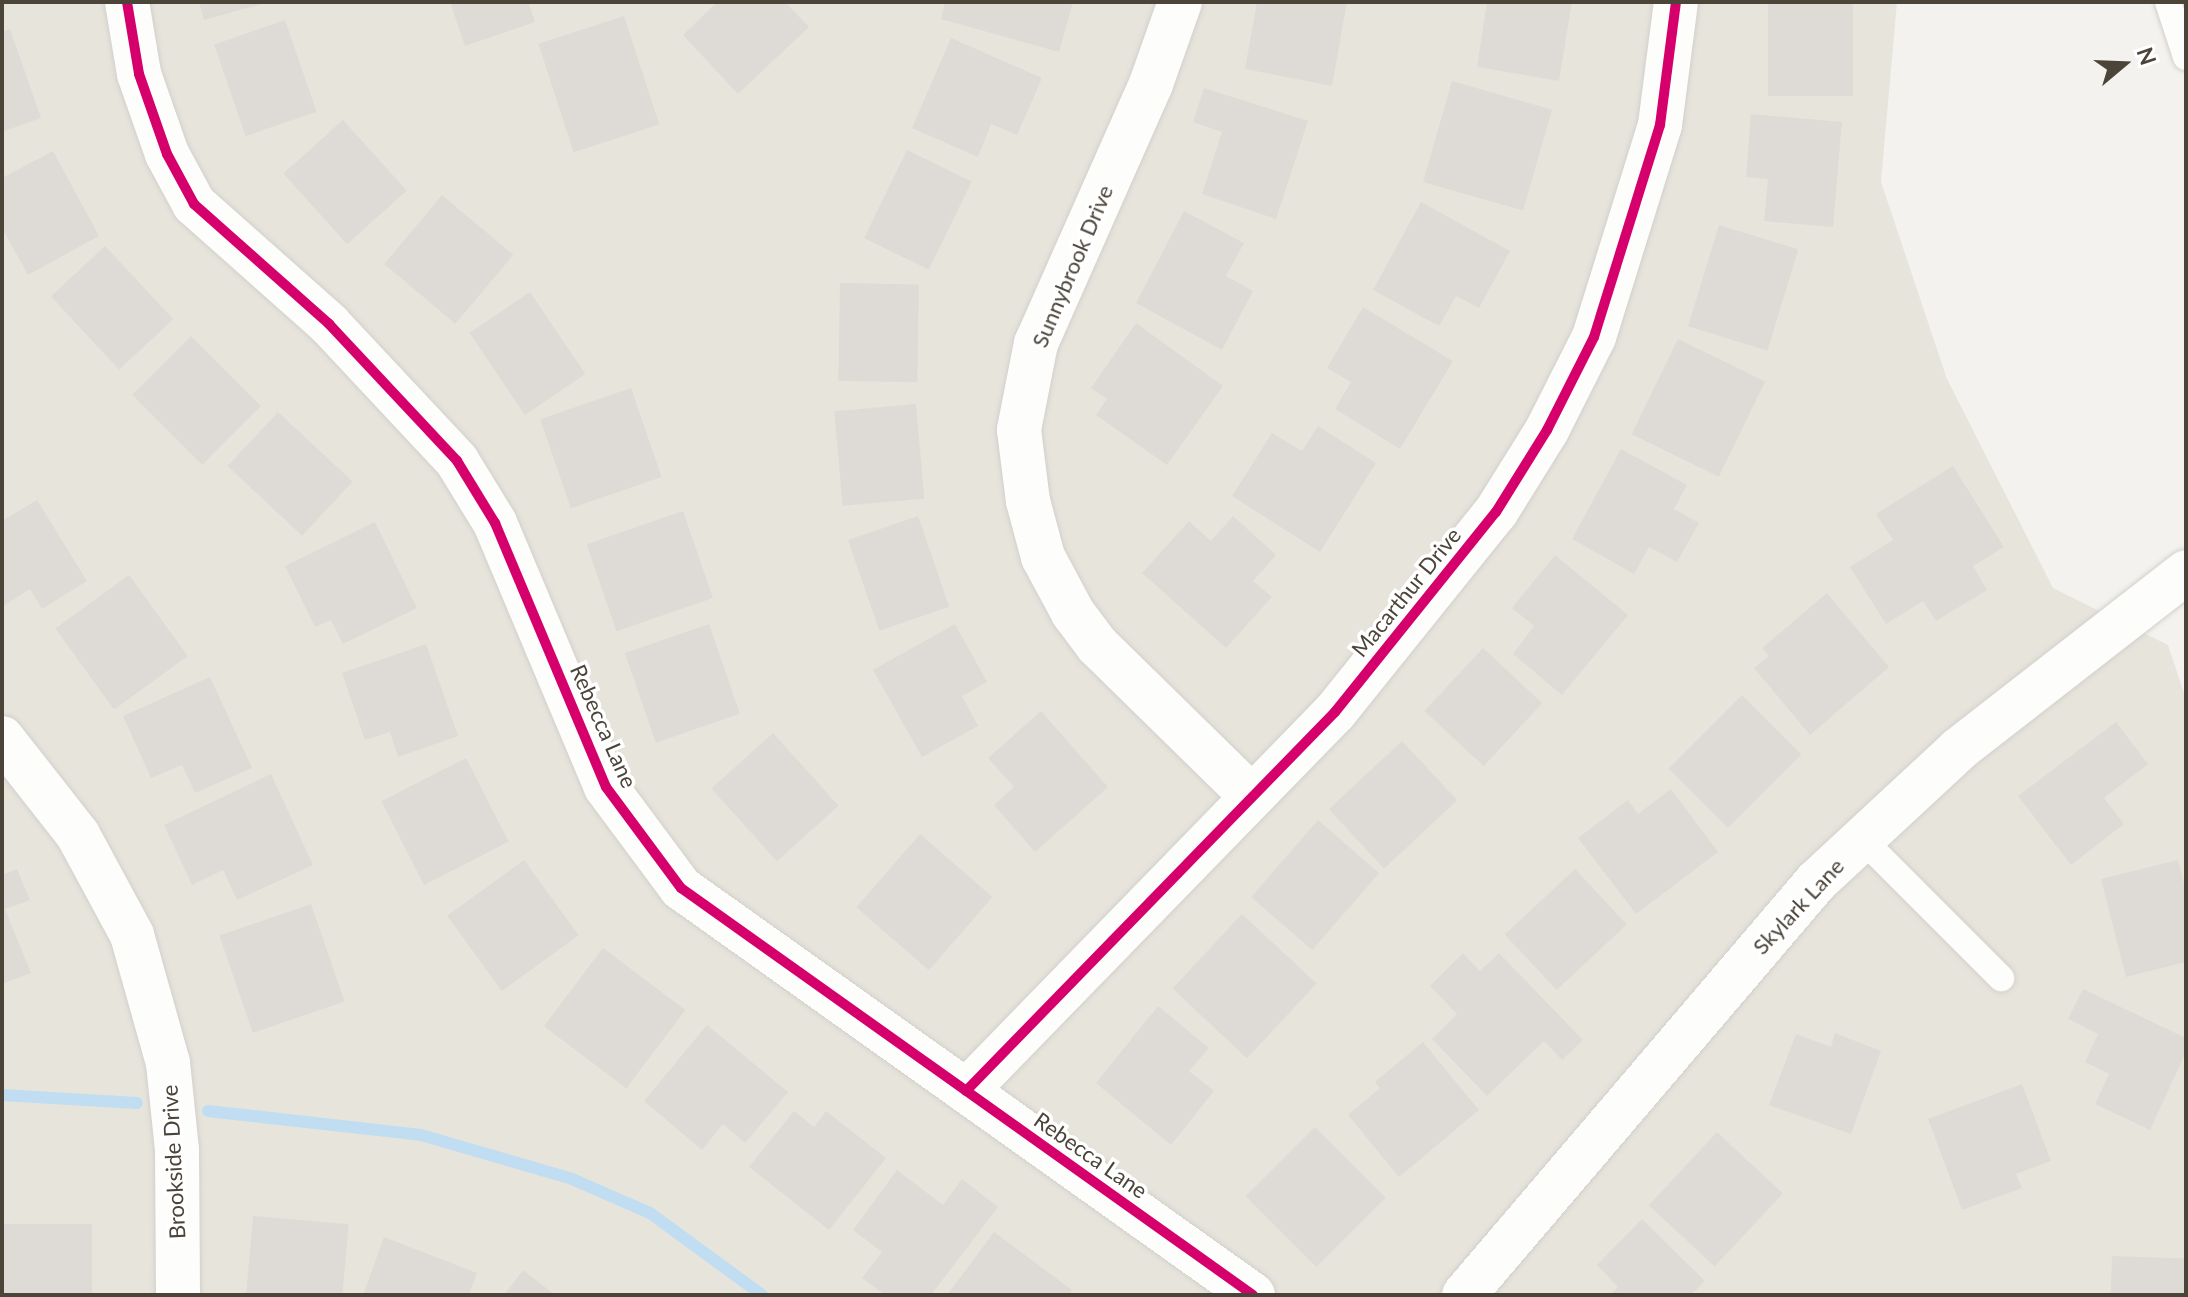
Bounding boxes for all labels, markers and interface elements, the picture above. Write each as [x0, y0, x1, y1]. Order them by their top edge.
north arrow [2084, 24, 2164, 104]
text: N [2132, 44, 2163, 68]
street label: Sunnybrook Drive [1026, 181, 1118, 351]
street label: Macarthur Drive [1346, 522, 1466, 662]
street label: Rebecca Lane [565, 660, 643, 792]
street label: Skylark Lane [1747, 853, 1849, 959]
street label: Brookside Drive [156, 1084, 190, 1240]
street label: Rebecca Lane [1029, 1106, 1153, 1204]

